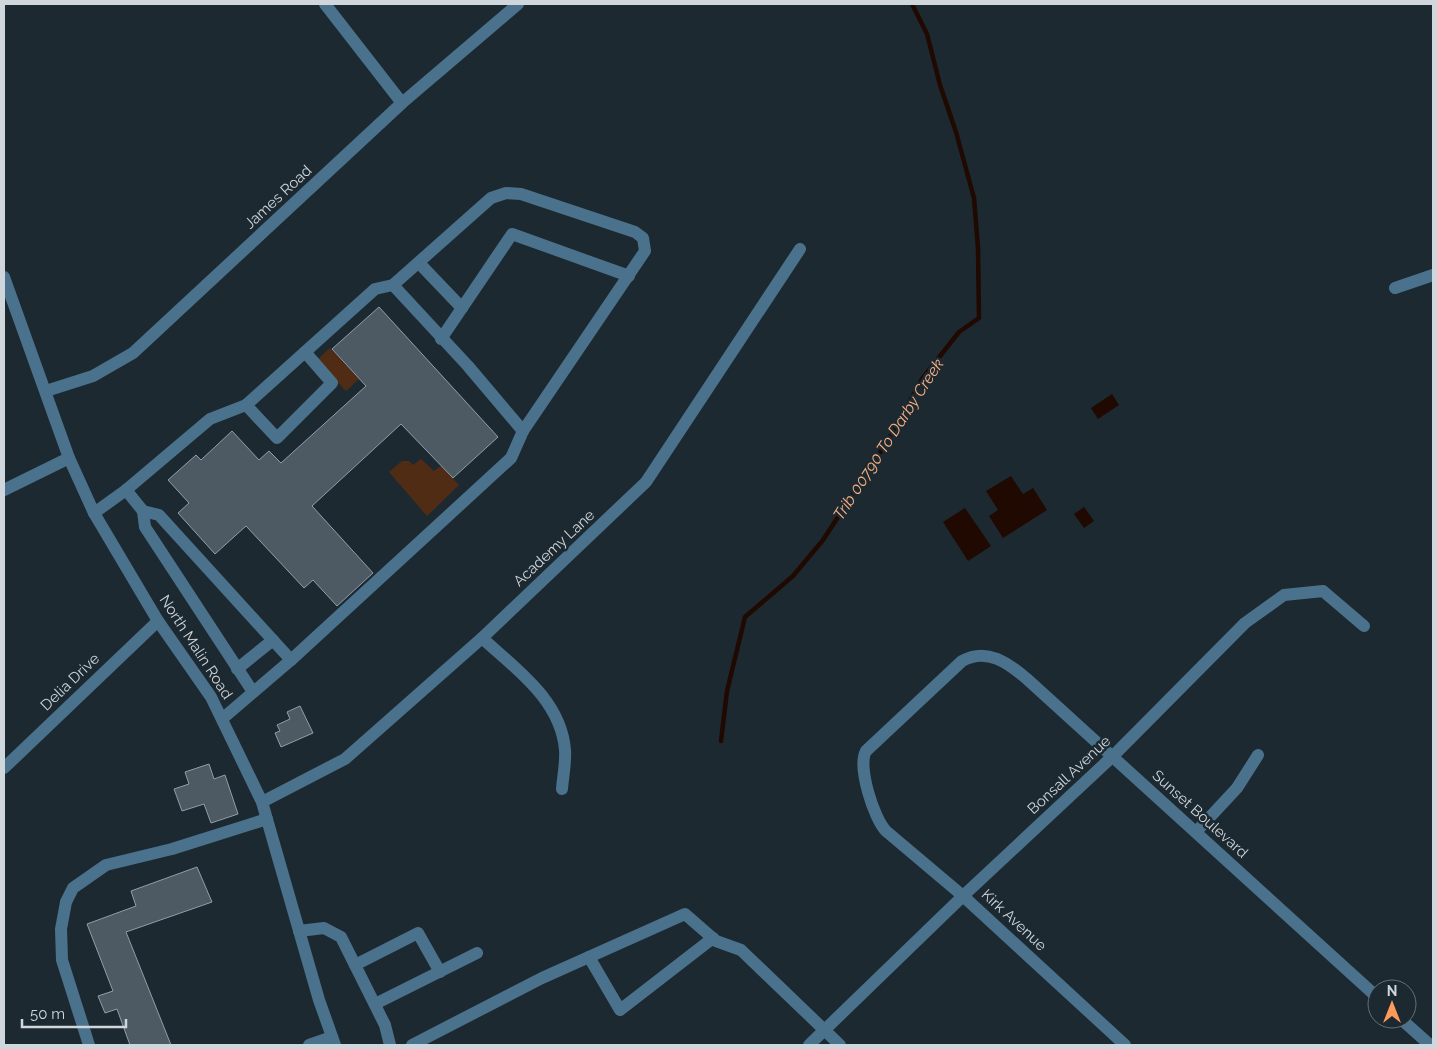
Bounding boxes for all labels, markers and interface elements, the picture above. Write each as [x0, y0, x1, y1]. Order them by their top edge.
street label: James Road [241, 161, 315, 233]
water label: Trib 00790 To Darby Creek [829, 355, 948, 523]
street label: Academy Lane [510, 506, 598, 590]
street label: North Malin Road [156, 592, 236, 702]
street label: Delia Drive [37, 649, 103, 714]
street label: Bonsall Avenue [1024, 732, 1114, 818]
street label: Sunset Boulevard [1148, 766, 1252, 862]
street label: Kirk Avenue [978, 885, 1050, 955]
north arrow [1367, 979, 1417, 1029]
text: N [1387, 983, 1397, 999]
scale bar [22, 996, 126, 1028]
text: 50 m [30, 1005, 65, 1023]

